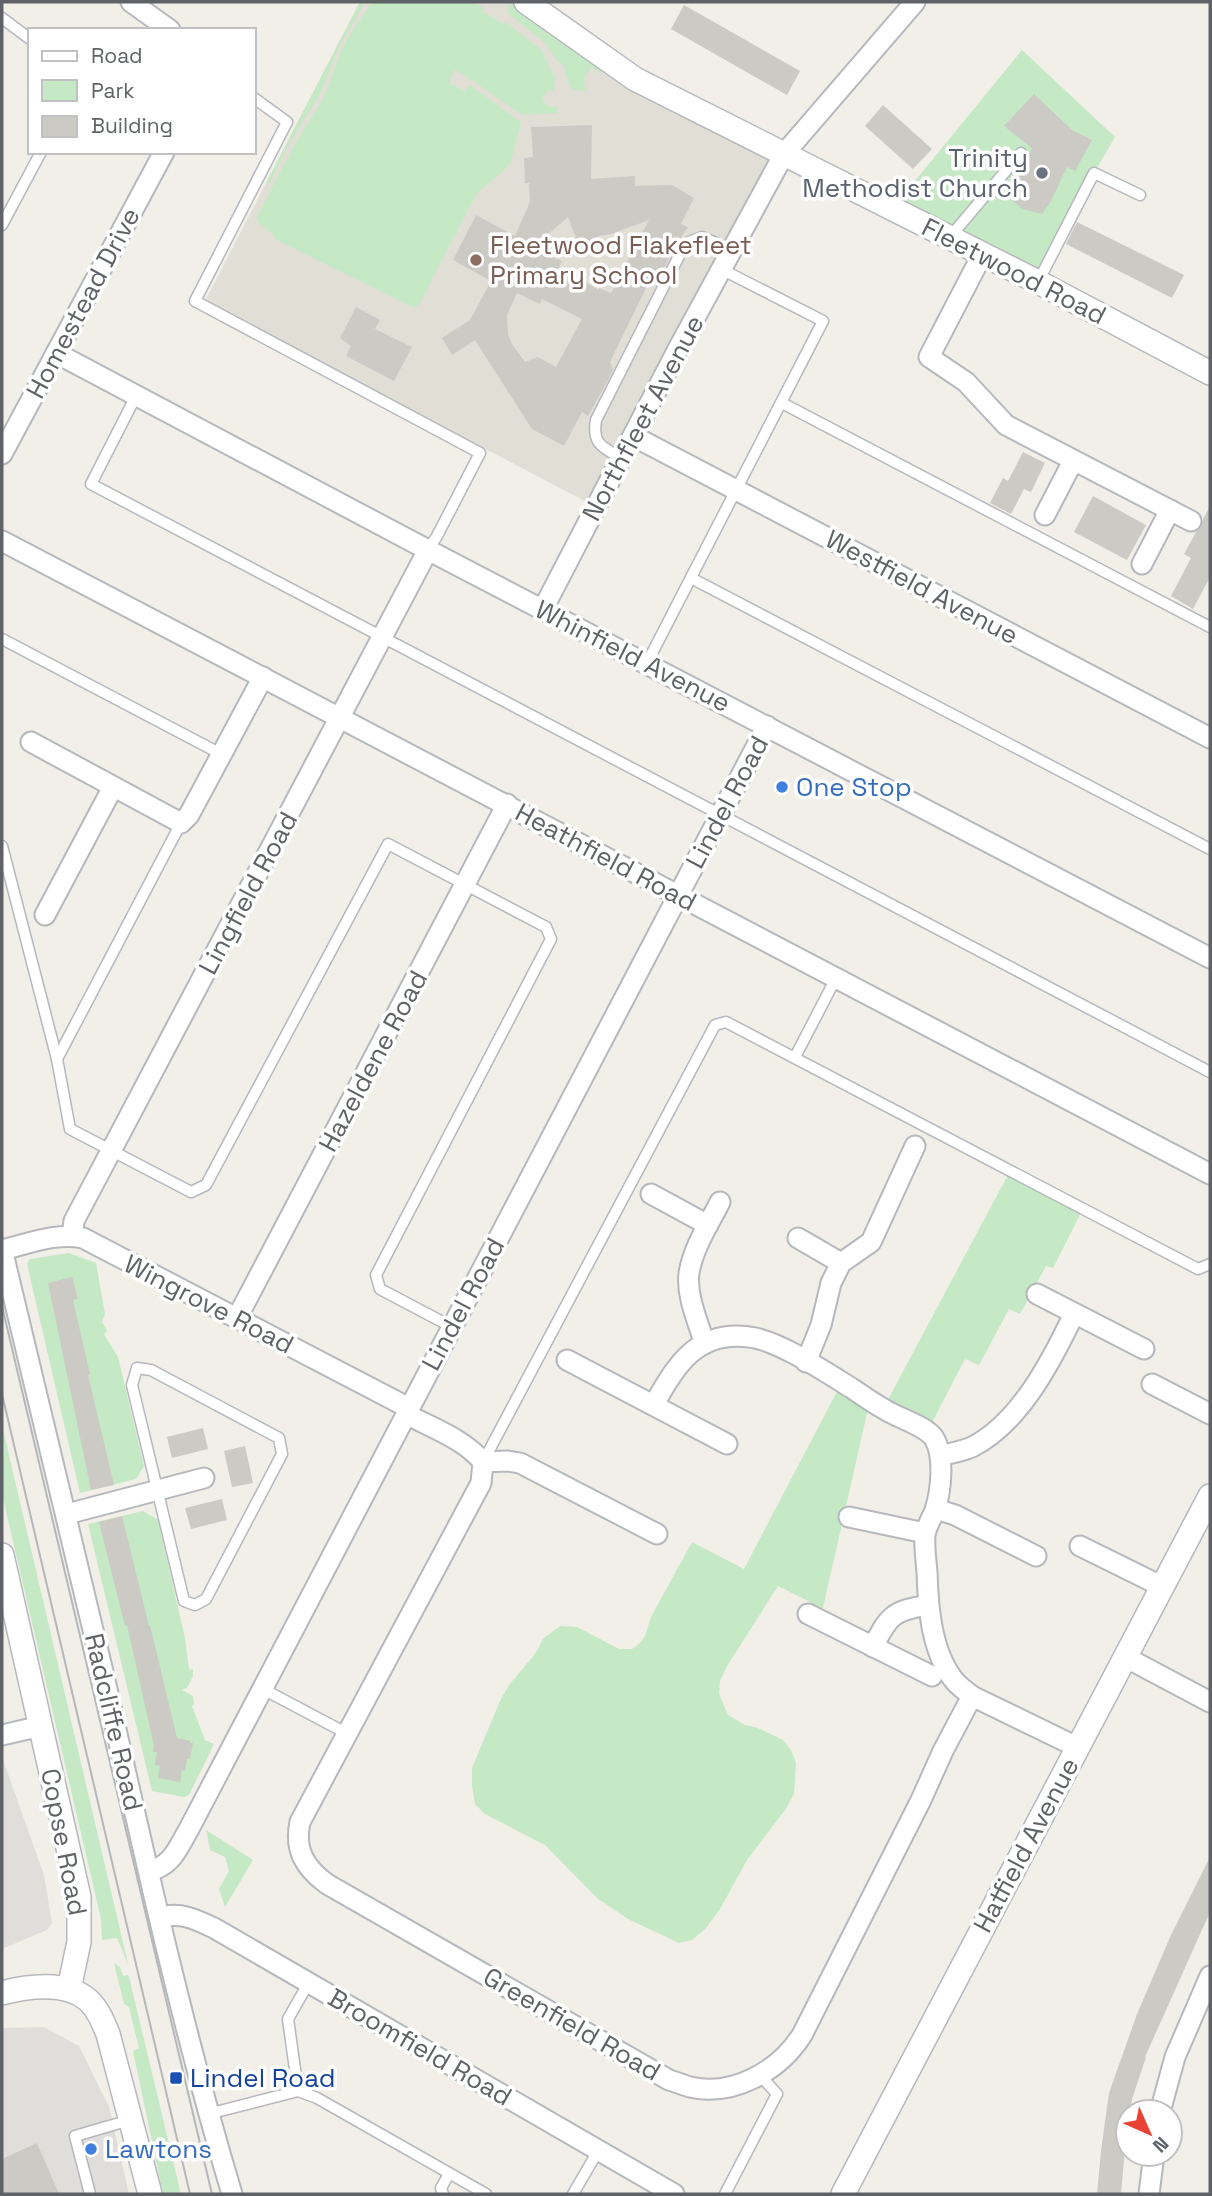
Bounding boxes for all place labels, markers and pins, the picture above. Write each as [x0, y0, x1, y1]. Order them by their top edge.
place label: Trinity Methodist Church [802, 141, 1028, 205]
marker: Trinity Methodist Church [1034, 165, 1050, 181]
place label: Fleetwood Flakefleet Primary School [490, 228, 752, 292]
marker: Fleetwood Flakefleet Primary School [468, 252, 484, 268]
place label: One Stop [796, 770, 912, 804]
marker: One Stop [774, 779, 790, 795]
place label: Lindel Road [190, 2061, 336, 2095]
marker: Lindel Road [168, 2070, 184, 2086]
place label: Lawtons [105, 2132, 212, 2166]
marker: Lawtons [83, 2141, 99, 2157]

